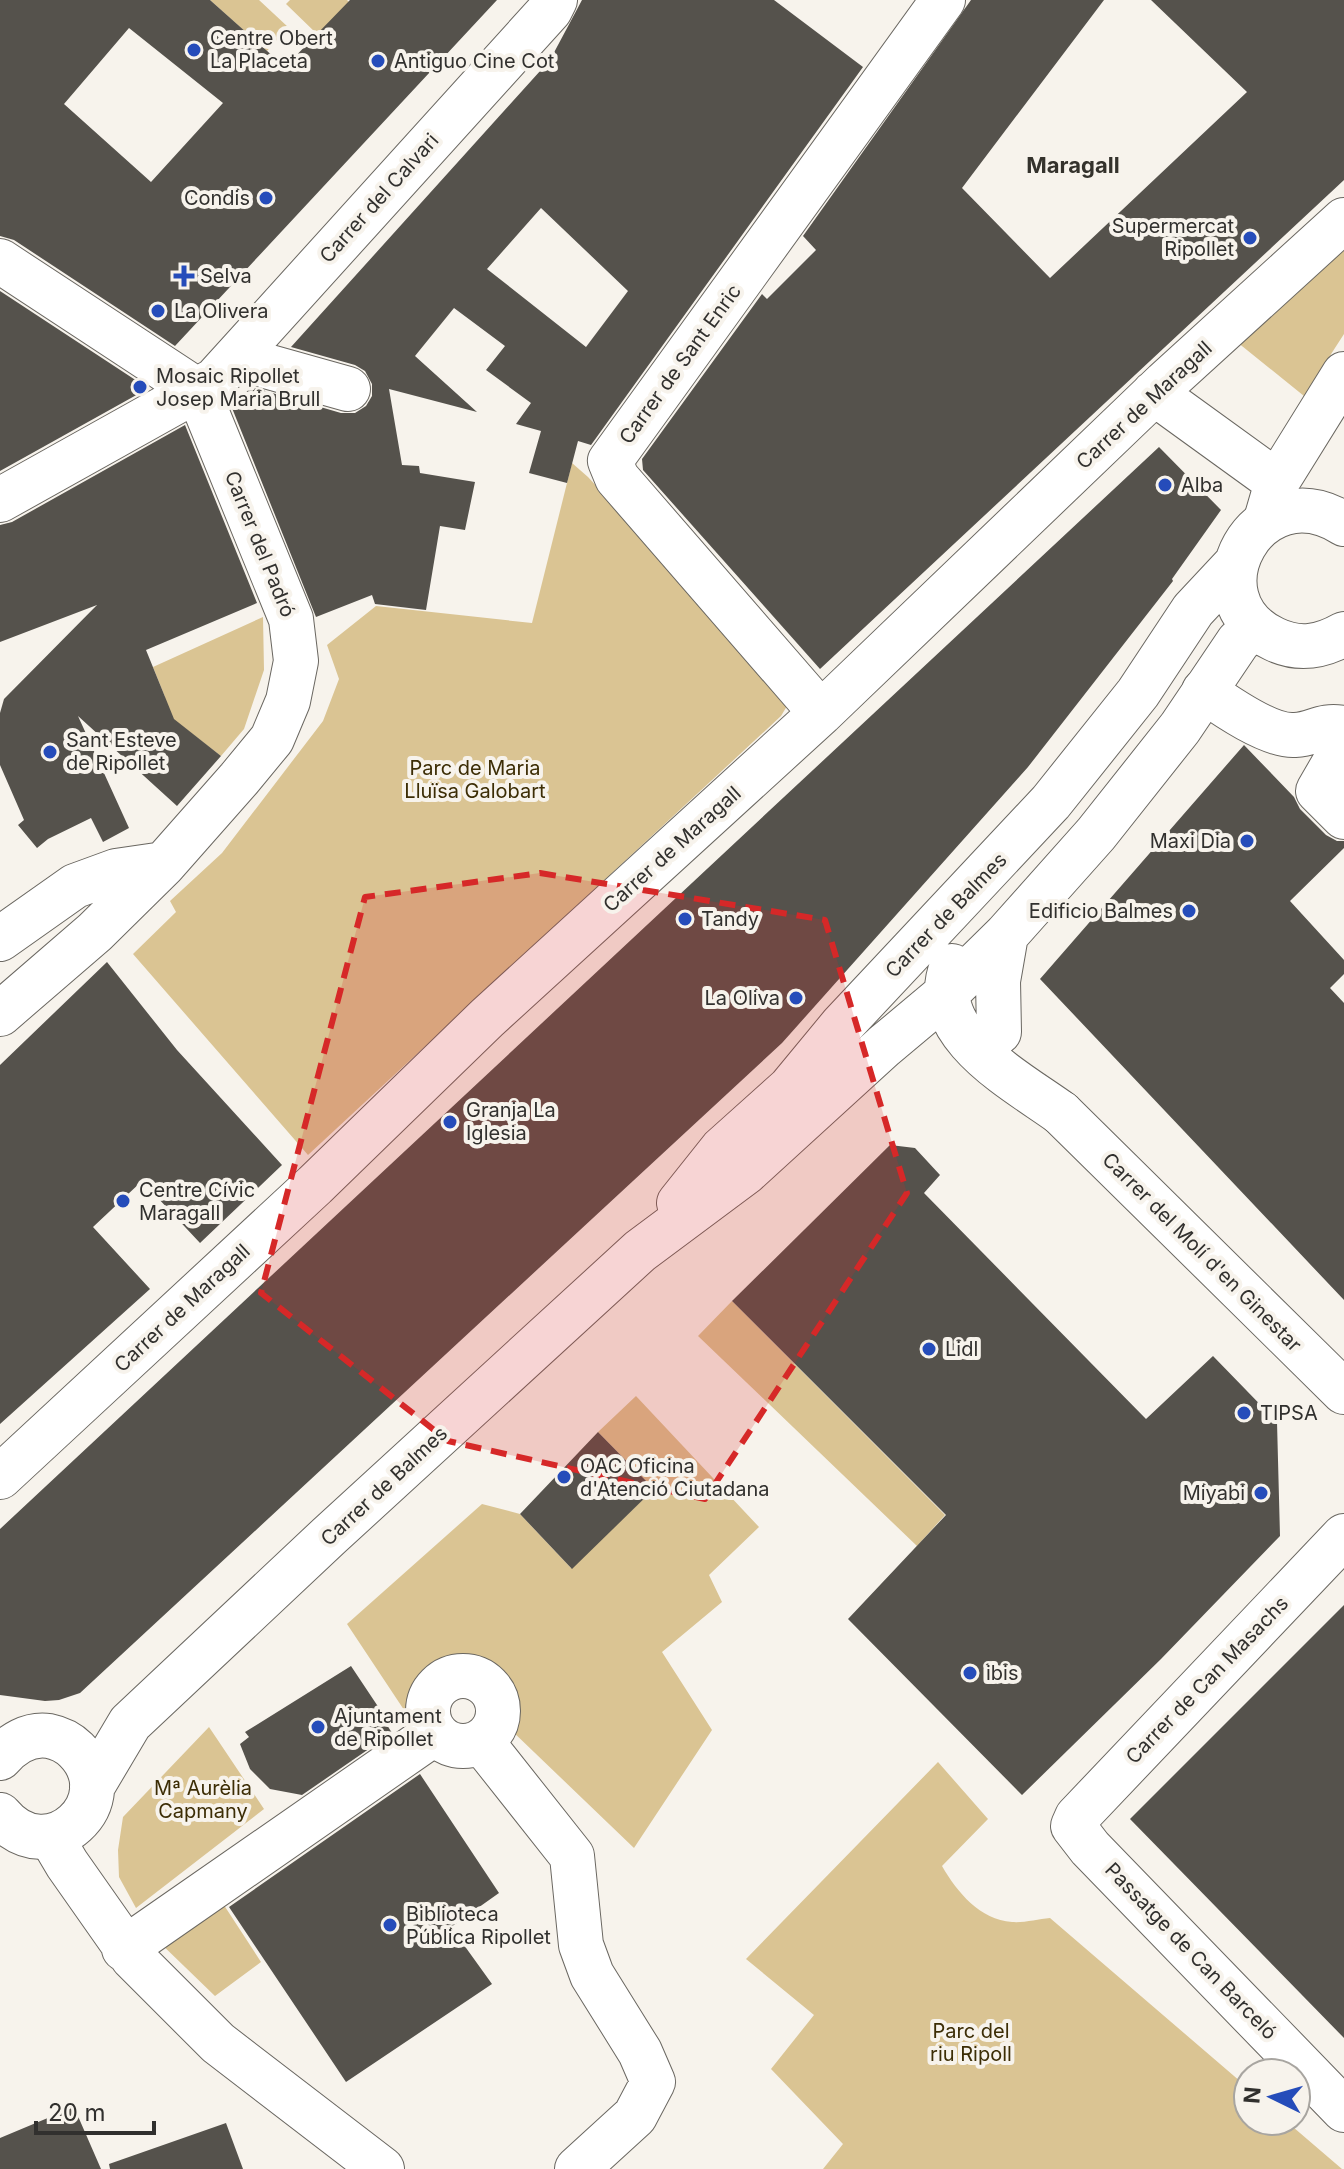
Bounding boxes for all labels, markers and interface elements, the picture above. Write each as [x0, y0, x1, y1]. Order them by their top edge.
place label: Centre Obert La Placeta [210, 26, 333, 73]
marker: Centre Obert La Placeta [185, 41, 203, 59]
place label: Antiguo Cine Cot [394, 49, 555, 73]
marker: Antiguo Cine Cot [369, 52, 387, 70]
street label: Carrer del Calvari [315, 128, 443, 268]
district label: Maragall [1026, 152, 1120, 178]
place label: Condis [184, 186, 250, 210]
marker: Condis [257, 189, 275, 207]
place label: Supermercat Ripollet [1112, 214, 1234, 261]
marker: Supermercat Ripollet [1241, 229, 1259, 247]
place label: Selva [200, 264, 252, 288]
marker: Selva [175, 267, 193, 285]
street label: Carrer de Sant Enric [614, 280, 746, 448]
place label: La Olivera [174, 299, 268, 323]
marker: La Olivera [149, 302, 167, 320]
street label: Carrer de Maragall [1071, 336, 1217, 474]
place label: Mosaic Ripollet Josep Maria Brull [156, 364, 320, 411]
marker: Mosaic Ripollet Josep Maria Brull [131, 378, 149, 396]
street label: Carrer del Padró [220, 467, 300, 621]
place label: Alba [1181, 473, 1223, 497]
marker: Alba [1156, 476, 1174, 494]
place label: Sant Esteve de Ripollet [66, 728, 177, 775]
marker: Sant Esteve de Ripollet [41, 743, 59, 761]
park label: Parc de Maria Lluïsa Galobart [404, 756, 546, 803]
street label: Carrer de Maragall [598, 781, 746, 917]
place label: Maxi Dia [1150, 829, 1231, 853]
marker: Maxi Dia [1238, 832, 1256, 850]
street label: Carrer de Balmes [880, 848, 1012, 982]
place label: Edificio Balmes [1029, 899, 1173, 923]
marker: Edificio Balmes [1180, 902, 1198, 920]
place label: Tandy [701, 907, 759, 931]
marker: Tandy [676, 910, 694, 928]
place label: La Oliva [704, 986, 780, 1010]
marker: La Oliva [787, 989, 805, 1007]
place label: Granja La Iglesia [466, 1098, 556, 1145]
marker: Granja La Iglesia [441, 1113, 459, 1131]
street label: Carrer del Molí d'en Ginestar [1097, 1147, 1307, 1357]
place label: Centre Cívic Maragall [139, 1178, 255, 1225]
marker: Centre Cívic Maragall [114, 1192, 132, 1210]
street label: Carrer de Maragall [109, 1239, 255, 1377]
place label: Lidl [945, 1337, 978, 1361]
marker: Lidl [920, 1340, 938, 1358]
place label: TIPSA [1260, 1401, 1318, 1425]
marker: TIPSA [1235, 1404, 1253, 1422]
street label: Carrer de Balmes [316, 1421, 452, 1551]
place label: OAC Oficina d'Atenció Ciutadana [580, 1454, 769, 1501]
marker: OAC Oficina d'Atenció Ciutadana [555, 1468, 573, 1486]
place label: Miyabi [1183, 1481, 1245, 1505]
marker: Miyabi [1252, 1484, 1270, 1502]
street label: Carrer de Can Masachs [1121, 1591, 1293, 1769]
place label: ibis [986, 1661, 1019, 1685]
marker: ibis [961, 1664, 979, 1682]
place label: Ajuntament de Ripollet [334, 1704, 442, 1751]
marker: Ajuntament de Ripollet [309, 1718, 327, 1736]
park label: Mª Aurèlia Capmany [154, 1776, 252, 1823]
street label: Passatge de Can Barceló [1100, 1858, 1282, 2044]
place label: Biblioteca Pública Ripollet [406, 1902, 551, 1949]
marker: Biblioteca Pública Ripollet [381, 1916, 399, 1934]
park label: Parc del riu Ripoll [930, 2019, 1012, 2066]
north arrow [1232, 2057, 1312, 2137]
scale bar [36, 2085, 154, 2135]
text: N [1238, 2086, 1266, 2105]
text: 20 m [48, 2098, 106, 2127]

